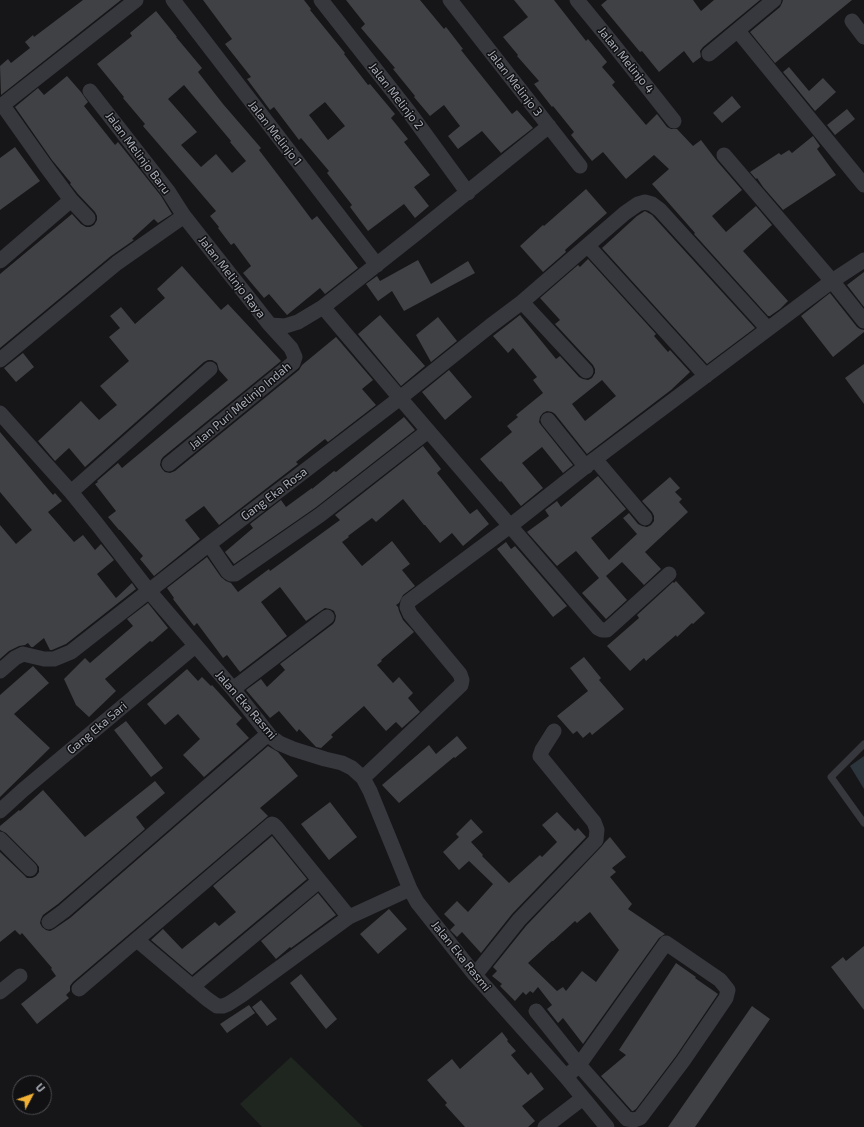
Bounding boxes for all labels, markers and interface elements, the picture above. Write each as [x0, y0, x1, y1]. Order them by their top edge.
street label: Jalan Melinjo 4 [595, 24, 657, 96]
street label: Jalan Melinjo 3 [485, 47, 545, 119]
street label: Jalan Melinjo 2 [366, 60, 426, 132]
street label: Jalan Melinjo 1 [245, 98, 305, 168]
street label: Jalan Melinjo Baru [102, 109, 174, 197]
street label: Jalan Melinjo Raya [195, 233, 269, 321]
street label: Jalan Puri Melinjo Indah [186, 359, 294, 453]
street label: Gang Eka Rosa [238, 464, 310, 524]
street label: Jalan Eka Rasmi [212, 668, 280, 742]
street label: Gang Eka Sari [64, 699, 130, 757]
street label: Jalan Eka Rasmi [428, 918, 494, 994]
north arrow [12, 1075, 52, 1115]
text: U [33, 1080, 48, 1095]

